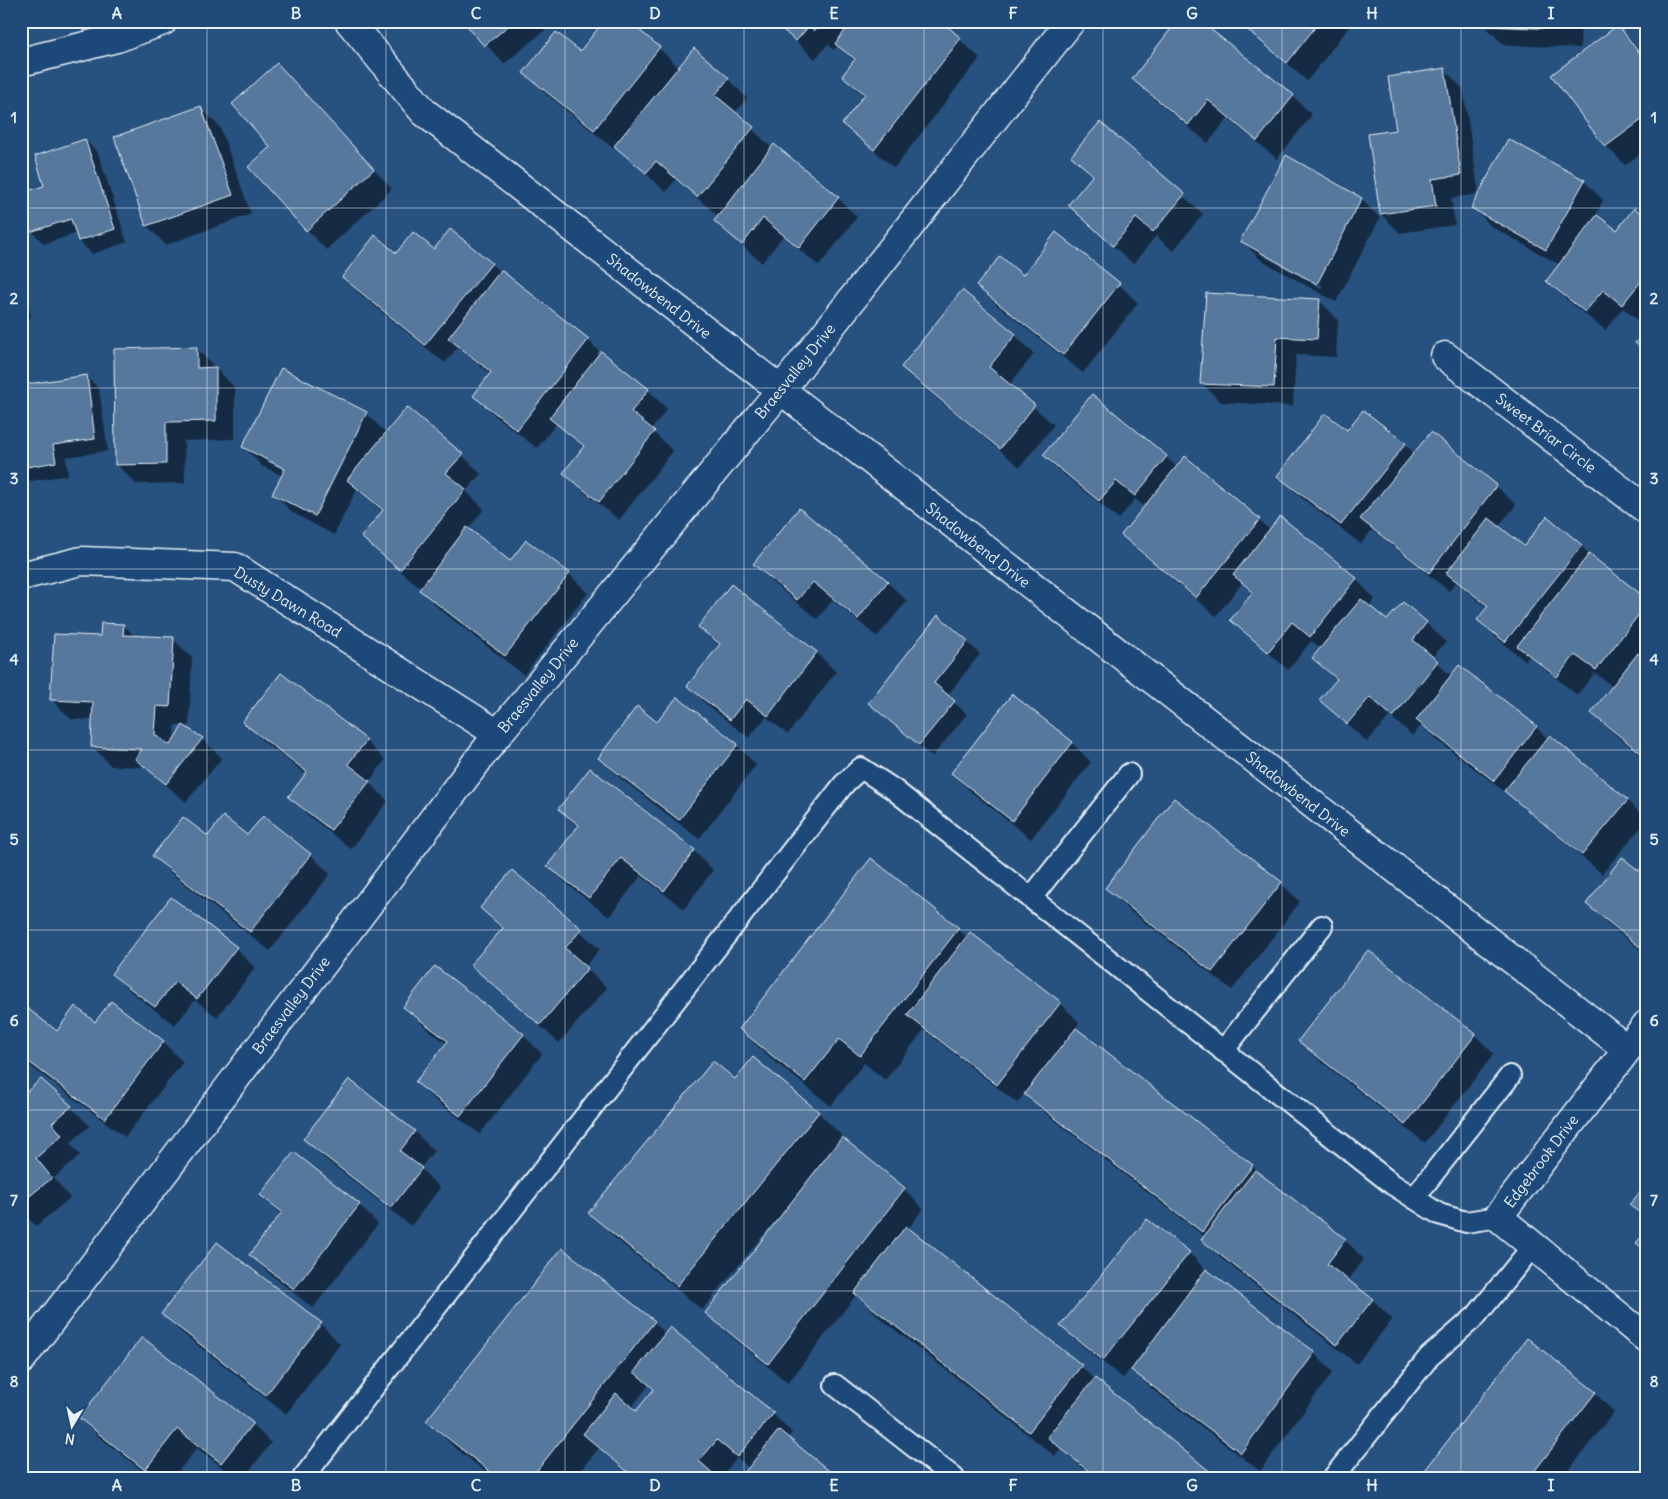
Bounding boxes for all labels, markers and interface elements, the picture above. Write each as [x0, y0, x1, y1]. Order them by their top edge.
text: A [112, 3, 122, 23]
text: B [291, 3, 302, 23]
text: C [471, 3, 482, 23]
text: D [649, 3, 661, 23]
text: E [829, 3, 839, 23]
text: F [1008, 3, 1018, 23]
text: G [1186, 3, 1198, 23]
text: H [1366, 3, 1378, 23]
text: I [1548, 3, 1555, 23]
text: 1 [11, 107, 17, 127]
text: 1 [1651, 107, 1657, 127]
street label: Shadowbend Drive [603, 249, 715, 343]
text: 2 [10, 288, 19, 308]
text: 2 [1650, 288, 1659, 308]
street label: Braesvalley Drive [751, 319, 839, 423]
street label: Sweet Briar Circle [1492, 389, 1600, 477]
text: 3 [9, 468, 19, 488]
text: 3 [1649, 468, 1659, 488]
street label: Shadowbend Drive [922, 498, 1034, 592]
street label: Dusty Dawn Road [231, 562, 345, 642]
street label: Braesvalley Drive [494, 633, 582, 737]
text: 4 [9, 649, 19, 669]
text: 4 [1649, 649, 1659, 669]
street label: Shadowbend Drive [1242, 747, 1354, 841]
text: 5 [9, 829, 19, 849]
text: 5 [1649, 829, 1659, 849]
street label: Braesvalley Drive [248, 952, 334, 1058]
text: 6 [9, 1010, 19, 1030]
text: 6 [1649, 1010, 1659, 1030]
street label: Edgebrook Drive [1500, 1111, 1582, 1211]
text: 7 [10, 1190, 18, 1210]
text: 7 [1650, 1190, 1658, 1210]
text: 8 [9, 1371, 19, 1391]
text: 8 [1649, 1371, 1659, 1391]
north arrow [48, 1402, 98, 1452]
text: N [64, 1429, 76, 1448]
text: A [112, 1475, 122, 1495]
text: B [291, 1475, 302, 1495]
text: C [471, 1475, 482, 1495]
text: D [649, 1475, 661, 1495]
text: E [829, 1475, 839, 1495]
text: F [1008, 1475, 1018, 1495]
text: G [1186, 1475, 1198, 1495]
text: H [1366, 1475, 1378, 1495]
text: I [1548, 1475, 1555, 1495]

